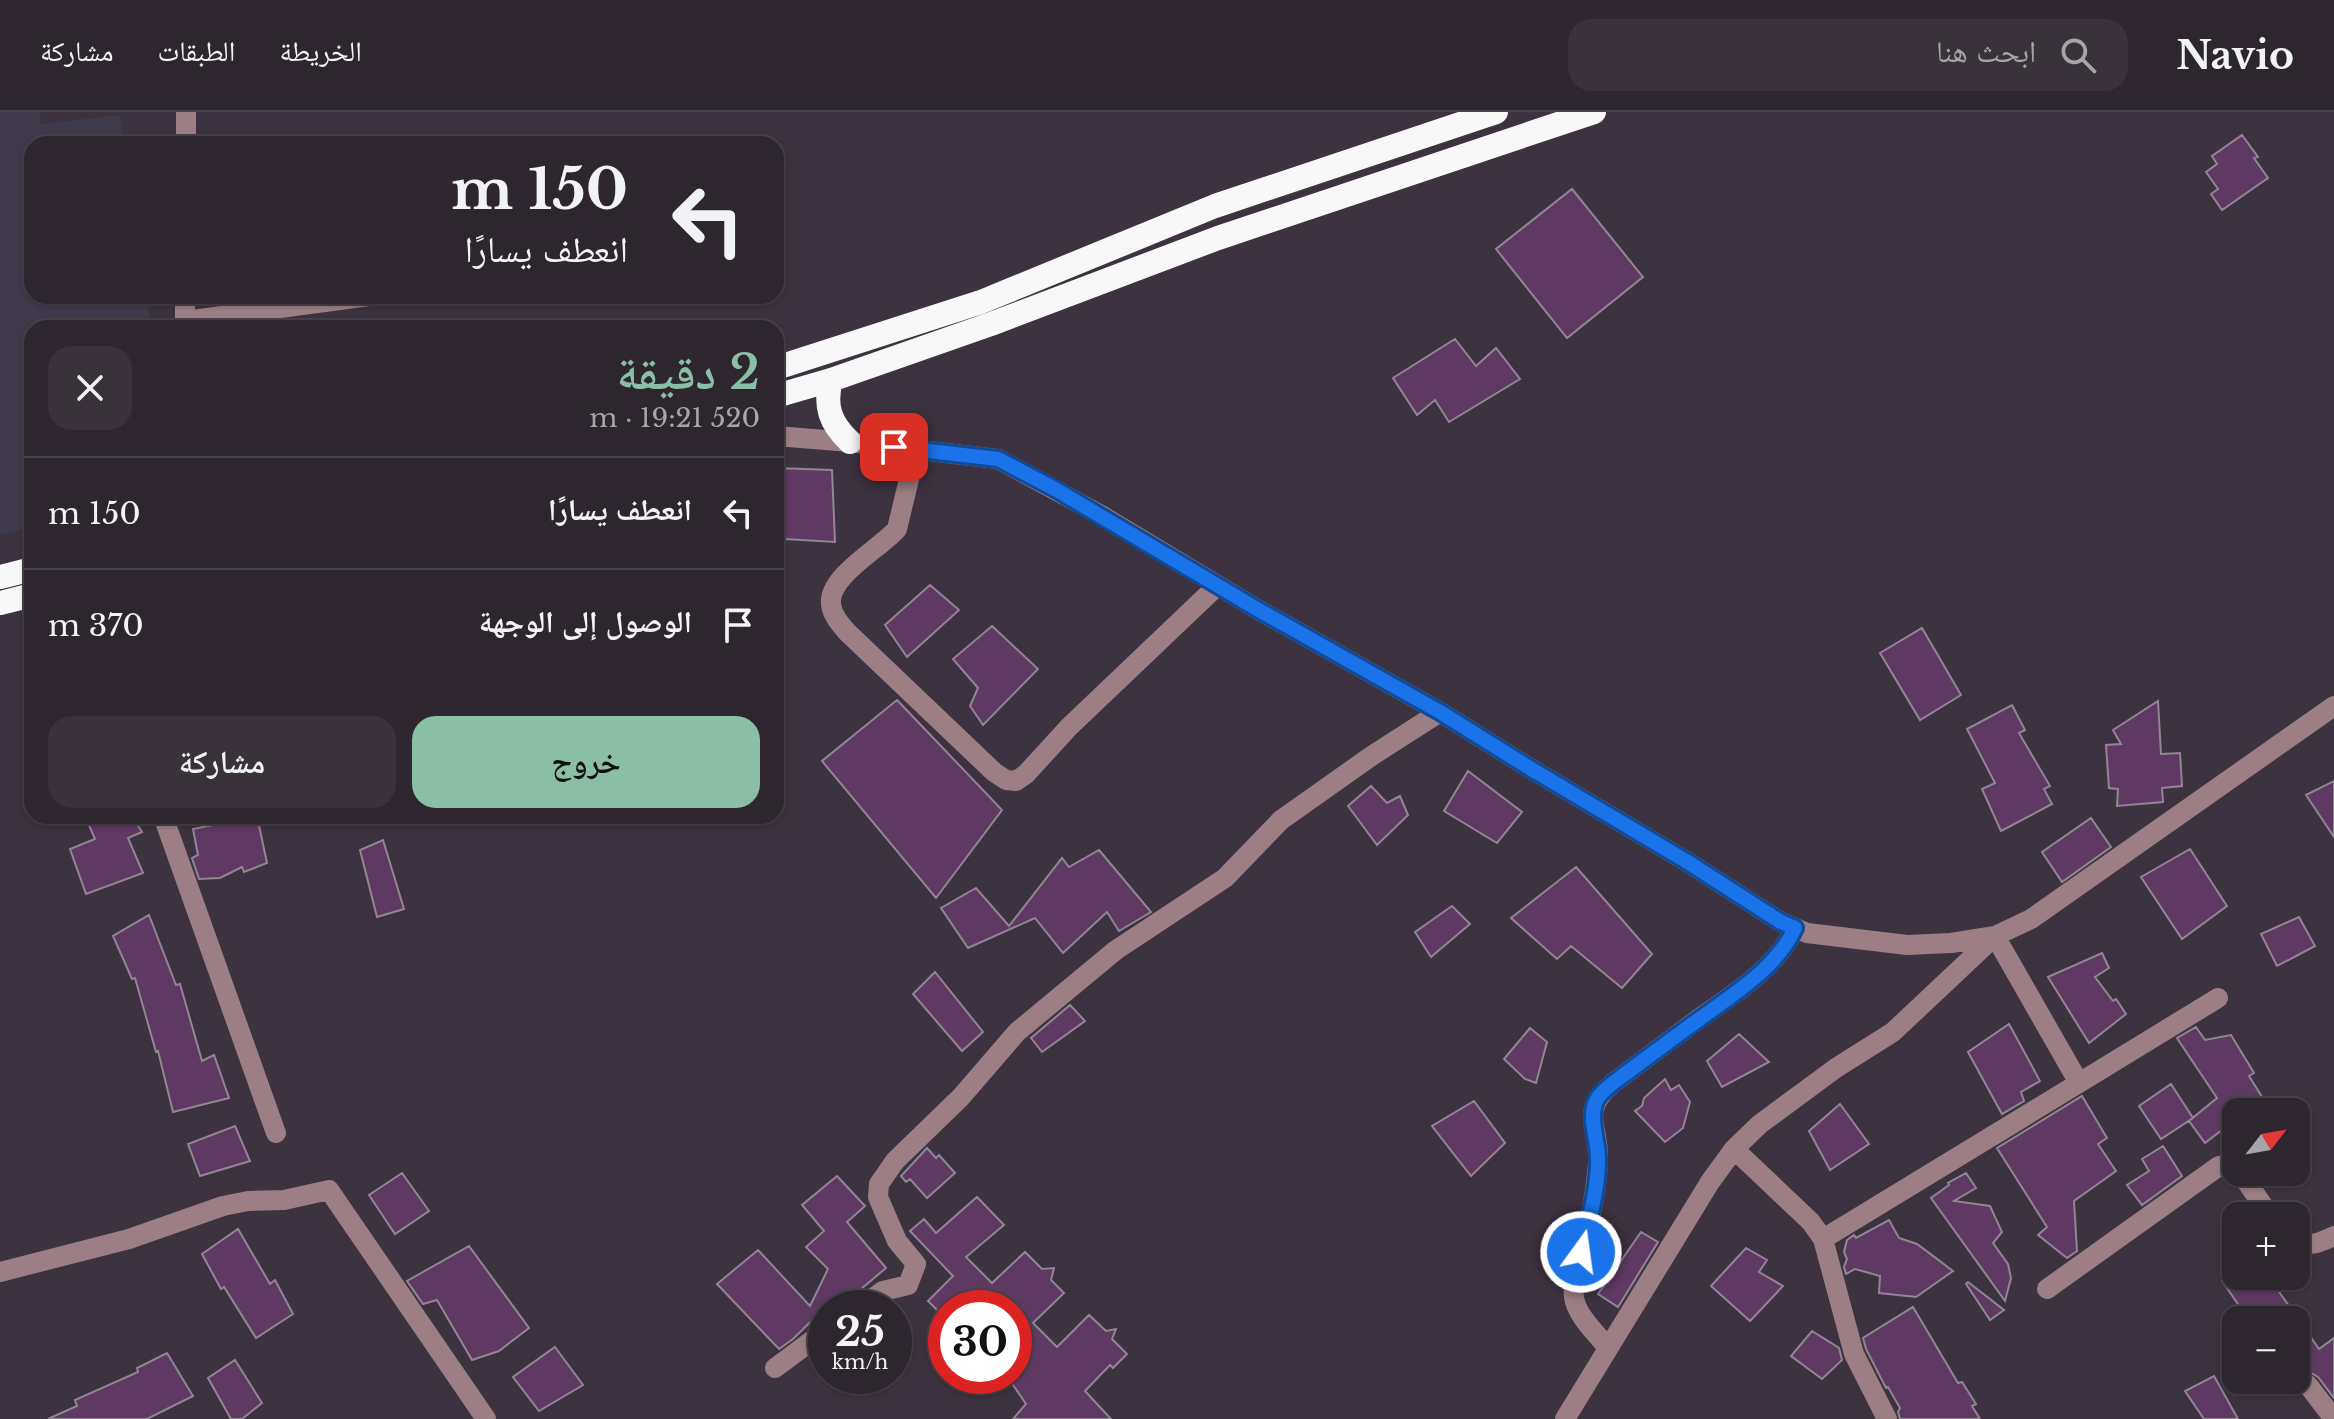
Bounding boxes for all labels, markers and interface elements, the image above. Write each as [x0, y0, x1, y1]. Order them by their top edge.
search box [1568, 19, 2128, 91]
text: Navio [2176, 32, 2294, 79]
text: ابحث هنا [1936, 33, 2036, 70]
icon: search [2056, 33, 2100, 77]
text: مشاركة [40, 34, 114, 69]
text: الطبقات [158, 34, 235, 69]
text: الخريطة [279, 34, 362, 69]
text: 150 m [451, 155, 628, 224]
icon: left [656, 168, 760, 272]
text: انعطف يسارًا [464, 227, 628, 272]
text: 2 دقيقة [616, 342, 760, 402]
button: close [48, 346, 132, 430]
text: 520 m · 19:21 [590, 402, 760, 434]
pin [860, 413, 928, 481]
icon: arrive [872, 425, 916, 469]
text: انعطف يسارًا [548, 491, 692, 528]
icon: left [716, 491, 760, 535]
text: 150 m [48, 495, 141, 532]
text: الوصول إلى الوجهة [479, 603, 692, 640]
icon: arrive [716, 603, 760, 647]
text: 370 m [48, 607, 144, 644]
button: مشاركة [48, 716, 396, 808]
button: خروج [412, 716, 760, 808]
north arrow [2222, 1098, 2310, 1186]
map controls [2222, 1098, 2310, 1394]
button: + [2222, 1202, 2310, 1290]
position arrow [1539, 1210, 1623, 1294]
speed limit sign: 30 [928, 1290, 1032, 1394]
button: − [2222, 1306, 2310, 1394]
text: 25 [835, 1307, 885, 1357]
text: km/h [832, 1350, 888, 1374]

